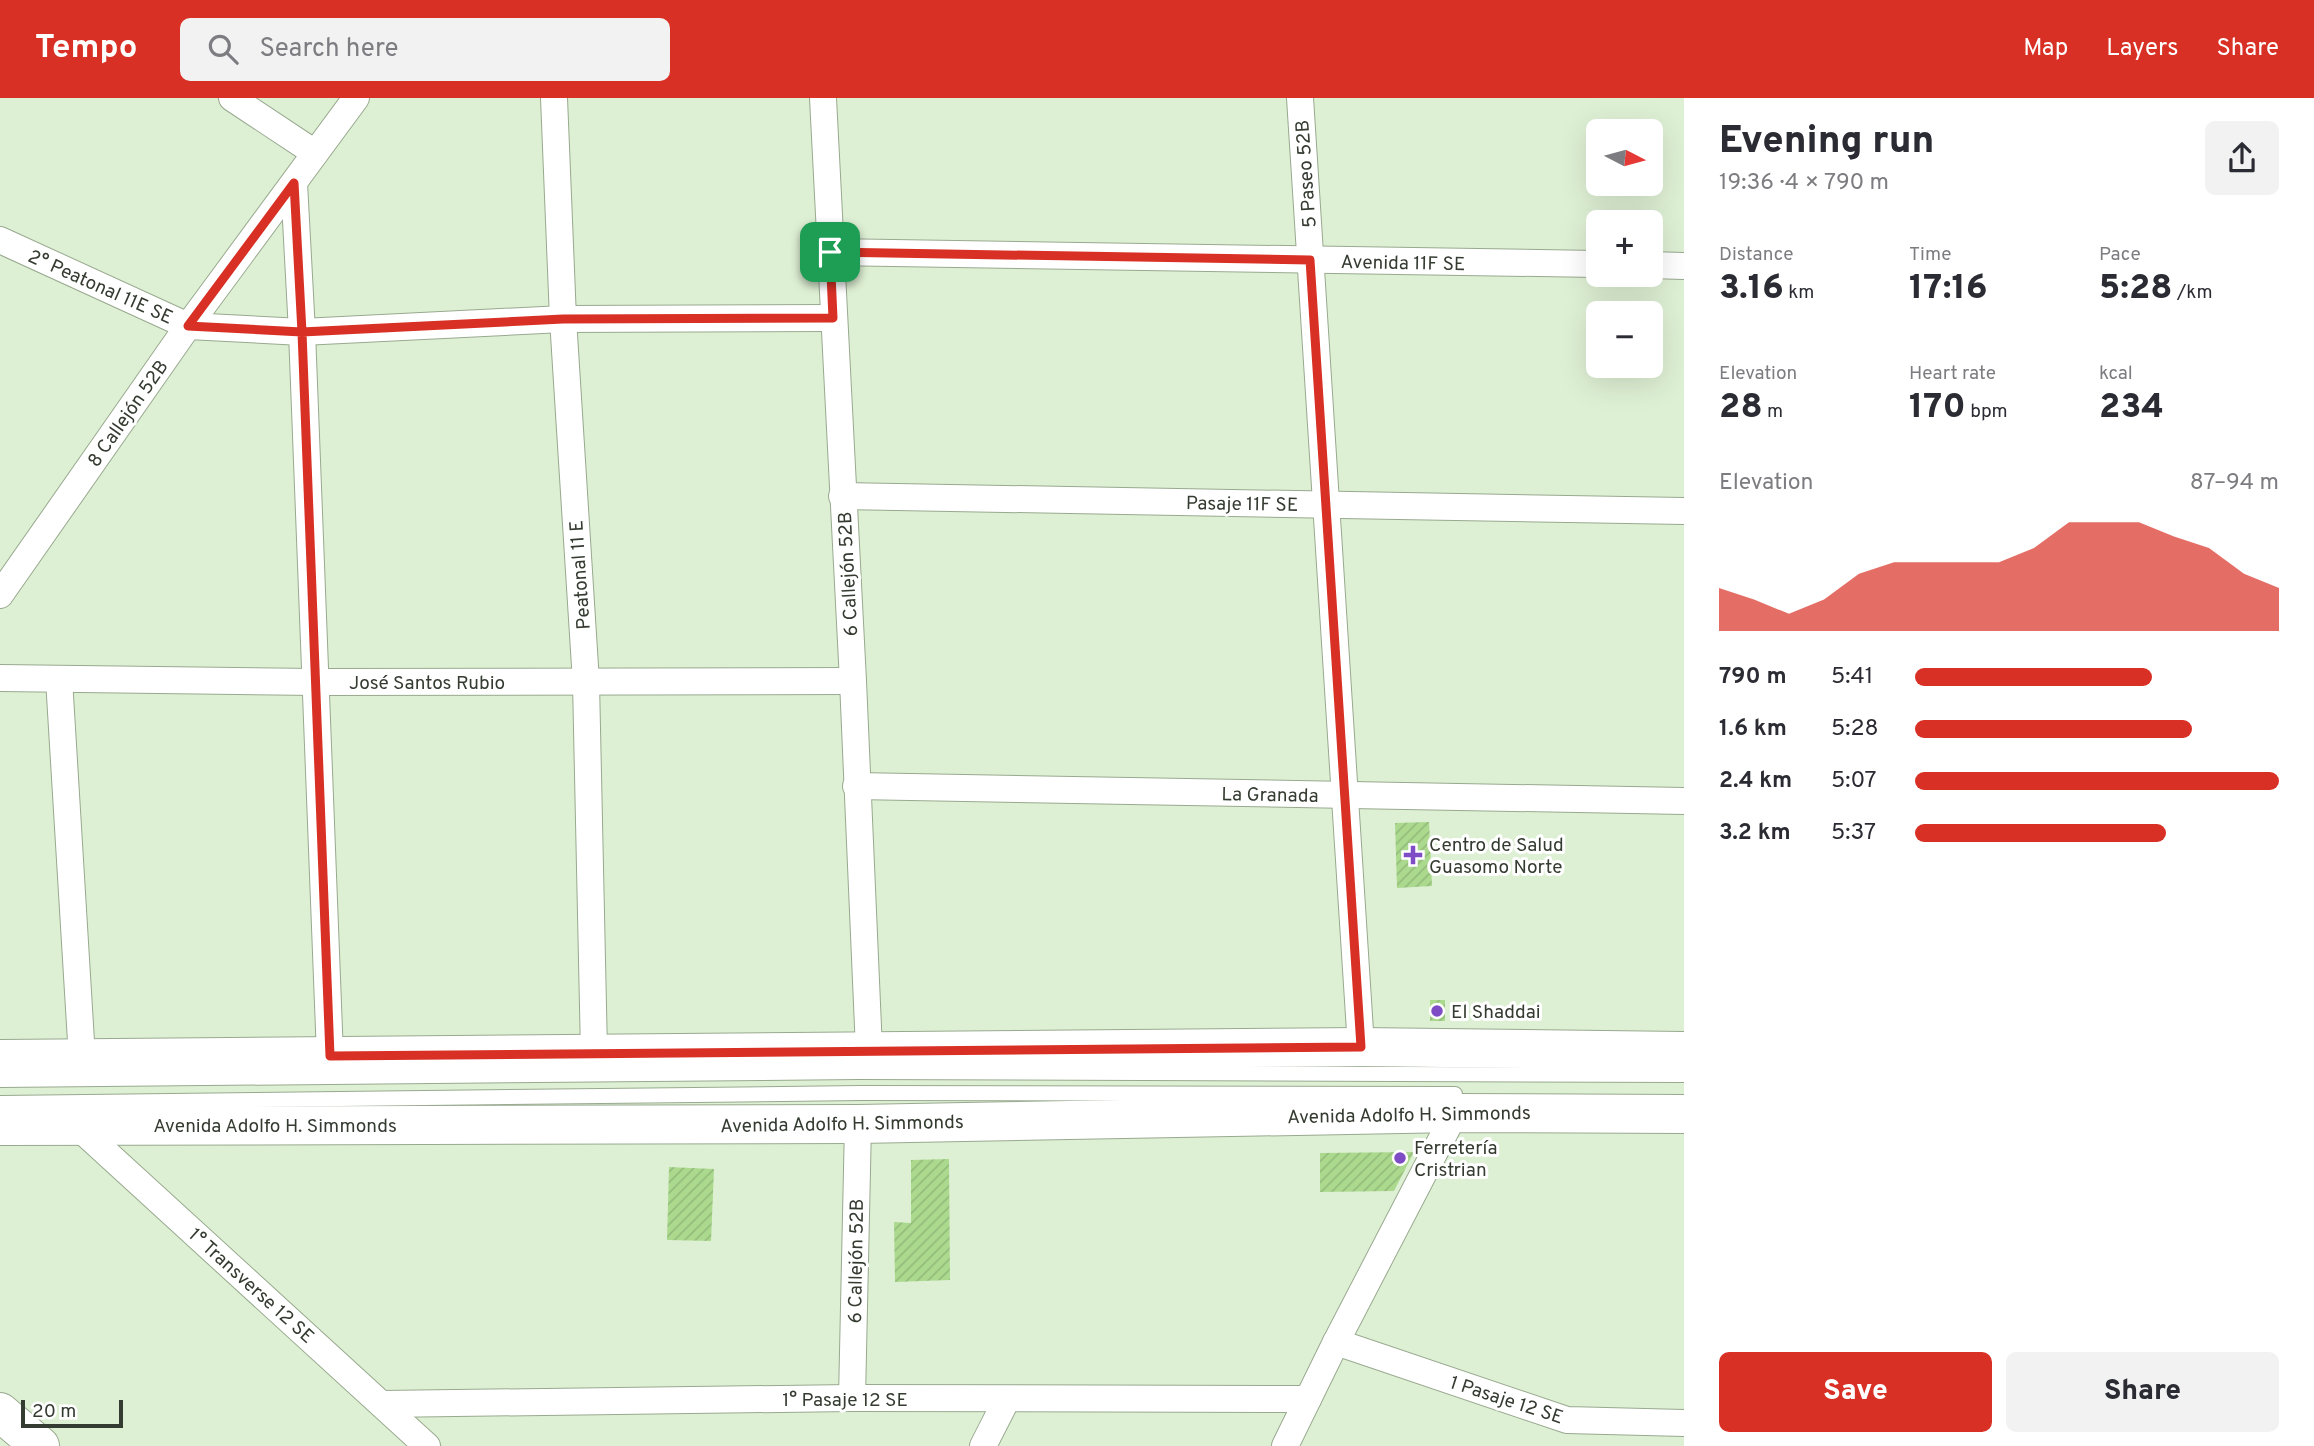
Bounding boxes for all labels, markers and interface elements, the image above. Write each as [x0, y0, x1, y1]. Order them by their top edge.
search box [180, 18, 670, 81]
text: Tempo [35, 28, 138, 70]
icon: search [204, 30, 242, 68]
text: Search here [260, 33, 398, 66]
text: Map [2023, 34, 2068, 64]
text: Layers [2106, 34, 2178, 64]
text: Share [2216, 34, 2279, 64]
text: Evening run [1719, 118, 1934, 167]
street label: 5 Paseo 52B [1291, 119, 1323, 229]
north arrow [1586, 119, 1662, 196]
map controls [1586, 119, 1663, 378]
button: share [2205, 121, 2279, 195]
text: 19:36 · 4 × 790 m [1719, 169, 1889, 198]
button: + [1586, 210, 1663, 287]
pin [800, 222, 860, 282]
icon: arrive [811, 233, 849, 271]
text: Distance [1719, 243, 1794, 267]
text: Time [1909, 243, 1952, 267]
text: Pace [2099, 243, 2141, 267]
street label: 2° Peatonal 11E SE [24, 245, 176, 331]
street label: Avenida 11F SE [1340, 251, 1466, 277]
text: 3.16 [1719, 267, 1784, 311]
text: 17:16 [1909, 267, 1987, 311]
text: 5:28 [2099, 267, 2173, 311]
text: km [1784, 281, 1814, 305]
text: /km [2173, 281, 2213, 305]
button: − [1586, 301, 1663, 378]
street label: 8 Callejón 52B [83, 356, 174, 472]
text: Elevation [1719, 362, 1797, 386]
text: Heart rate [1909, 362, 1996, 386]
text: kcal [2099, 362, 2133, 386]
text: 28 [1719, 386, 1763, 430]
text: 170 [1909, 386, 1966, 430]
text: 234 [2099, 386, 2164, 430]
text: m [1763, 400, 1783, 424]
text: bpm [1966, 400, 2008, 424]
text: Elevation [1719, 469, 1814, 498]
text: 87–94 m [2190, 469, 2279, 498]
street label: Pasaje 11F SE [1186, 492, 1298, 518]
street label: 6 Callejón 52B [834, 511, 864, 637]
street label: Peatonal 11 E [565, 519, 597, 630]
text: 790 m [1719, 663, 1787, 692]
text: 5:41 [1831, 663, 1873, 692]
street label: José Santos Rubio [349, 672, 505, 696]
text: 1.6 km [1719, 715, 1787, 744]
text: 5:28 [1831, 715, 1879, 744]
text: 2.4 km [1719, 767, 1792, 796]
text: 5:07 [1831, 767, 1877, 796]
street label: La Granada [1221, 783, 1319, 809]
text: 3.2 km [1719, 819, 1791, 848]
text: 5:37 [1831, 819, 1876, 848]
place label: Centro de Salud Guasomo Norte [1429, 834, 1564, 880]
marker: Centro de Salud Guasomo Norte [1403, 845, 1423, 865]
place label: El Shaddai [1451, 1001, 1540, 1025]
marker: El Shaddai [1429, 1003, 1445, 1019]
street label: Avenida Adolfo H. Simmonds [1287, 1102, 1531, 1130]
street label: Avenida Adolfo H. Simmonds [720, 1111, 964, 1139]
street label: Avenida Adolfo H. Simmonds [153, 1115, 397, 1139]
place label: Ferretería Cristrian [1414, 1137, 1497, 1183]
marker: Ferretería Cristrian [1392, 1150, 1408, 1166]
street label: 6 Callejón 52B [844, 1198, 870, 1324]
street label: 1° Transverse 12 SE [183, 1224, 319, 1349]
button: Save [1719, 1352, 1992, 1432]
button: Share [2006, 1352, 2279, 1432]
street label: 1 Pasaje 12 SE [1447, 1371, 1566, 1431]
street label: 1° Pasaje 12 SE [782, 1389, 908, 1413]
scale bar [21, 1397, 122, 1429]
text: 20 m [32, 1400, 76, 1424]

